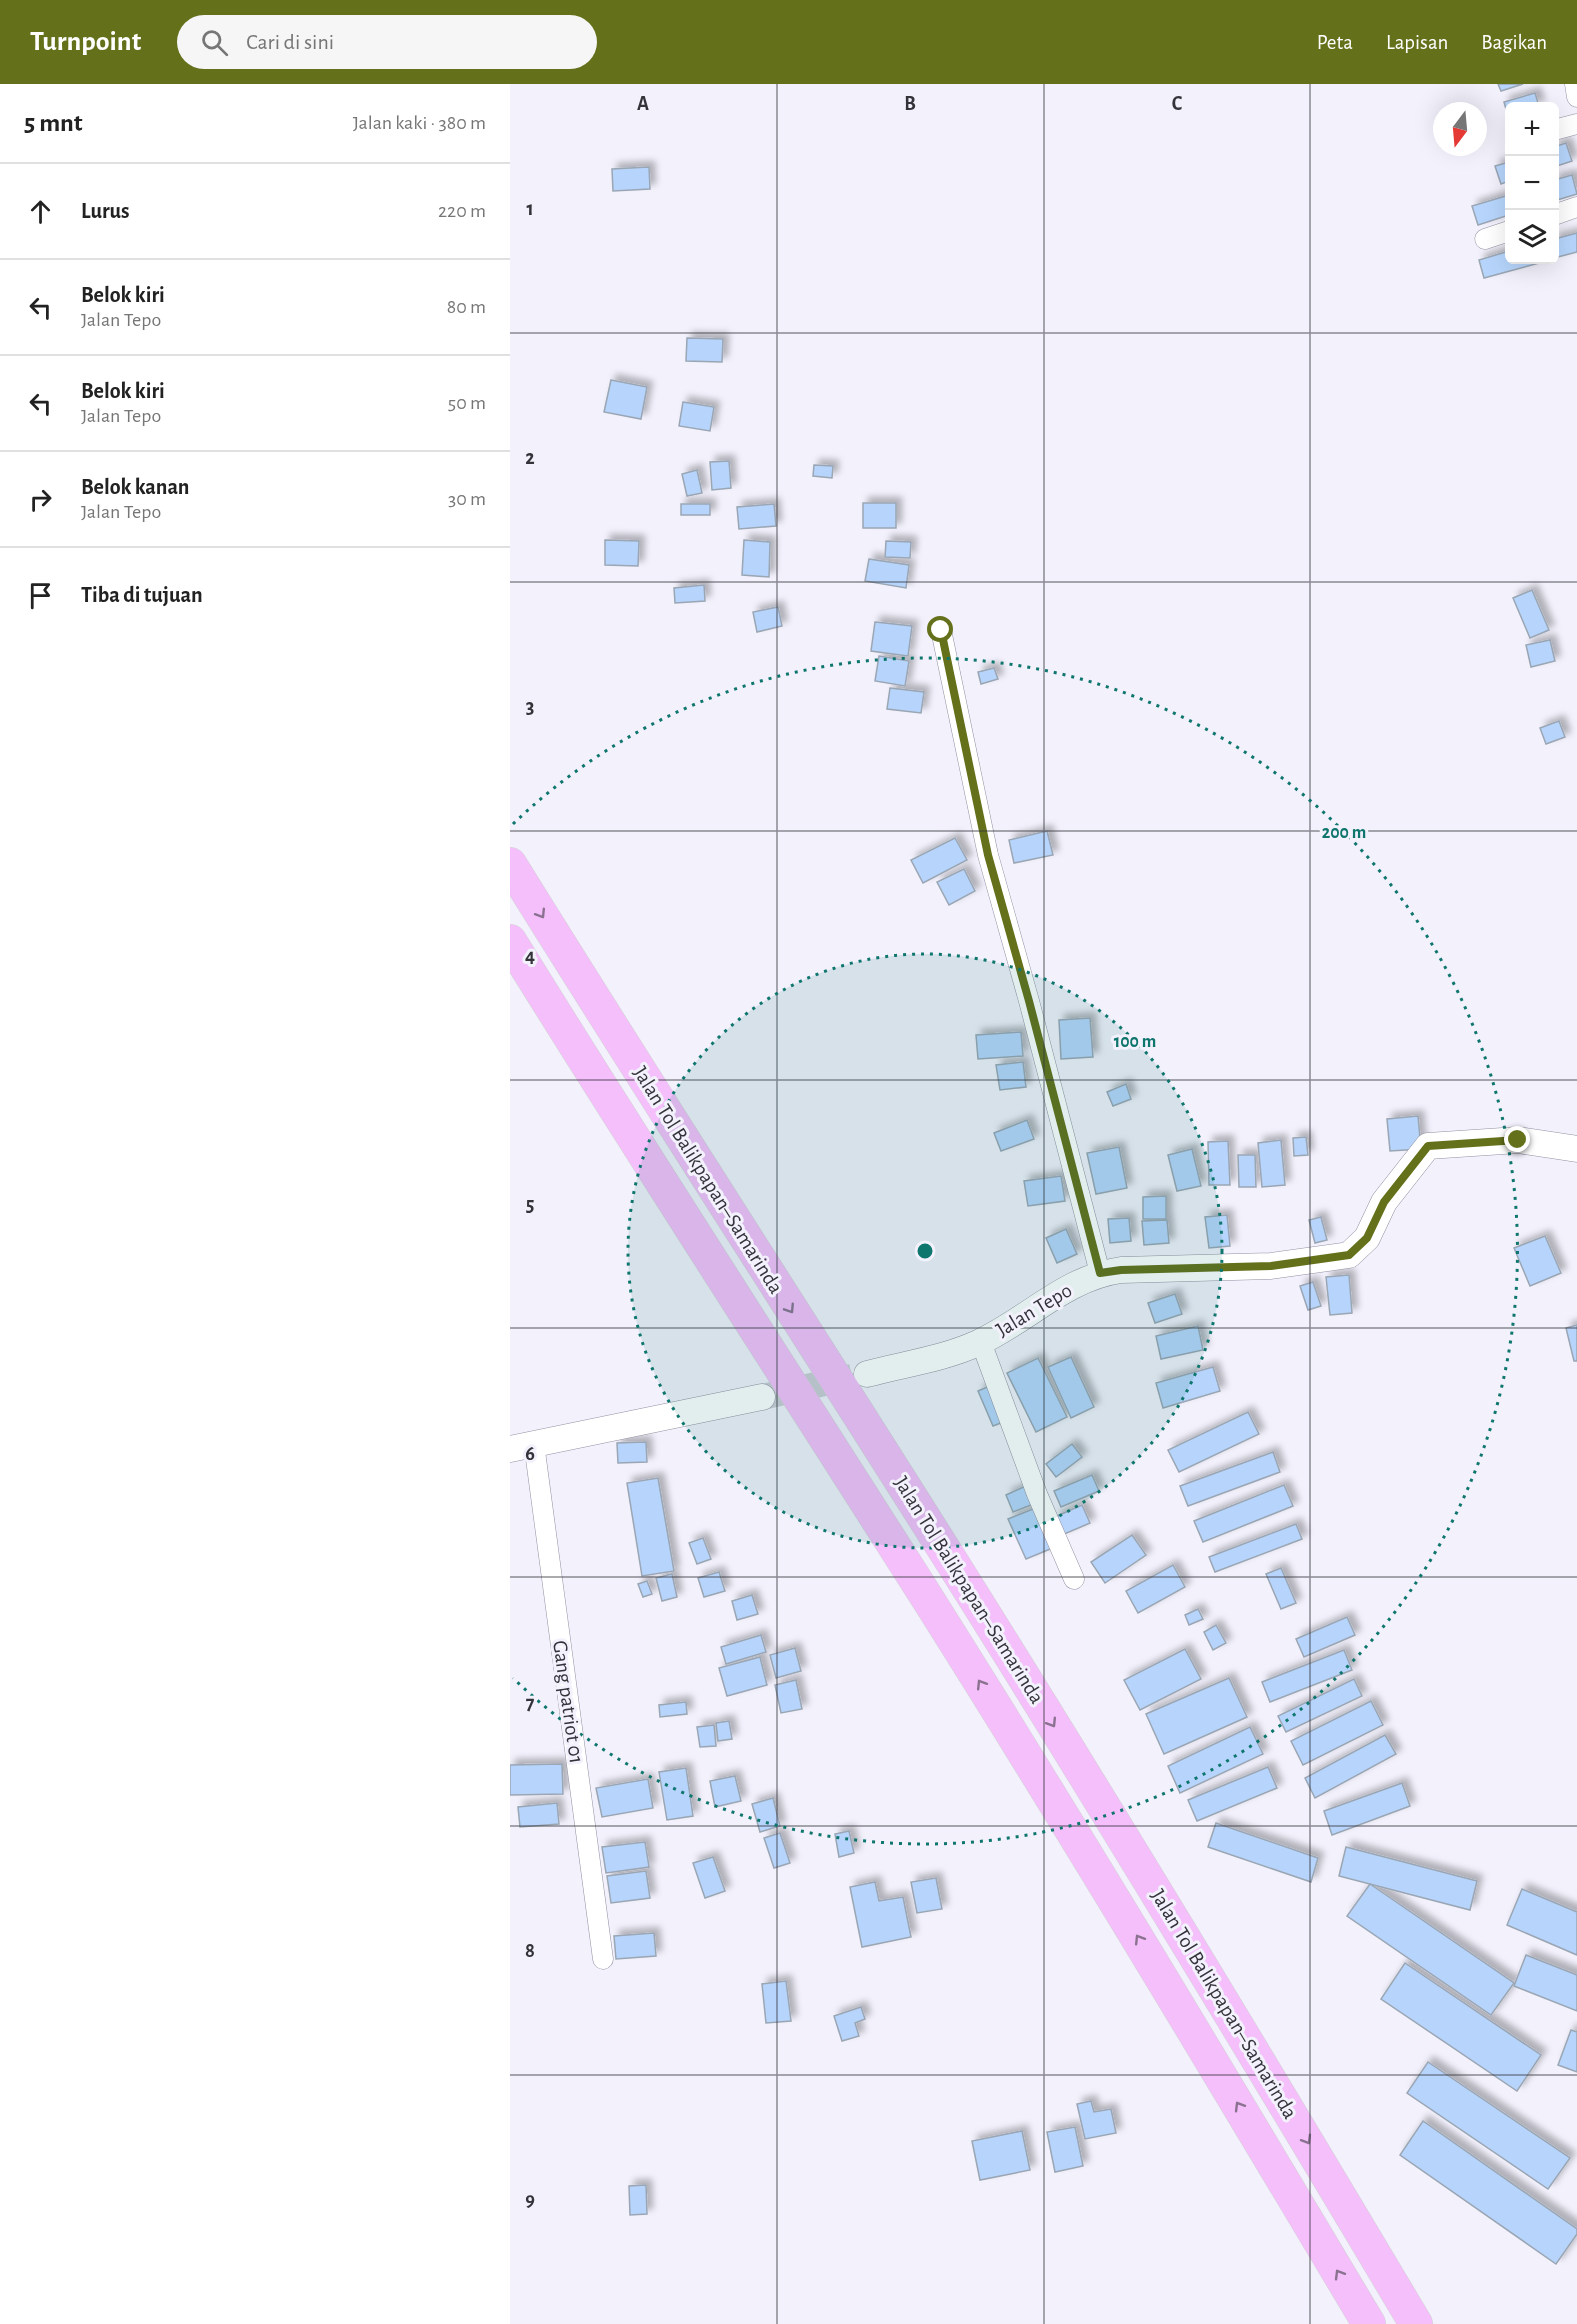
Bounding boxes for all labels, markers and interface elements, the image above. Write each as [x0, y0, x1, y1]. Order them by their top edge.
search box [177, 15, 597, 69]
icon: search [198, 26, 231, 59]
text: Turnpoint [30, 28, 141, 56]
text: Cari di sini [246, 31, 334, 53]
text: Peta [1317, 32, 1353, 53]
text: Lapisan [1386, 32, 1448, 53]
text: Bagikan [1481, 32, 1547, 53]
text: A [637, 94, 649, 114]
text: B [904, 94, 916, 114]
text: C [1172, 94, 1183, 114]
north arrow [1433, 102, 1487, 156]
map controls [1505, 102, 1559, 264]
button: + [1505, 102, 1559, 156]
text: 5 mnt [24, 110, 83, 136]
text: Jalan kaki · 380 m [353, 113, 486, 133]
button: − [1505, 156, 1559, 210]
icon: ahead [24, 195, 57, 228]
text: 1 [526, 199, 534, 219]
text: Lurus [81, 200, 130, 222]
text: 220 m [438, 201, 486, 221]
button: layers [1505, 210, 1559, 264]
text: Belok kiri [81, 284, 165, 306]
icon: left [24, 291, 57, 324]
text: 80 m [447, 297, 486, 317]
text: Jalan Tepo [81, 310, 161, 330]
text: Belok kiri [81, 380, 165, 402]
icon: left [24, 387, 57, 420]
text: 50 m [448, 393, 486, 413]
text: Jalan Tepo [81, 406, 161, 426]
text: 2 [525, 448, 535, 468]
text: Belok kanan [81, 476, 189, 498]
icon: right [24, 483, 57, 516]
text: 30 m [448, 489, 486, 509]
text: Jalan Tepo [81, 502, 161, 522]
icon: arrive [24, 579, 57, 612]
text: Tiba di tujuan [81, 584, 203, 606]
route start [927, 616, 953, 642]
text: 3 [526, 697, 534, 717]
text: 200 m [1322, 824, 1366, 842]
one-way arrow [533, 907, 544, 918]
text: 4 [525, 946, 535, 966]
text: 100 m [1114, 1033, 1156, 1051]
street label: Jalan Tol Balikpapan–Samarinda [629, 1063, 787, 1298]
route end [1504, 1126, 1530, 1152]
text: 5 [526, 1195, 534, 1215]
centre of rings [915, 1241, 935, 1261]
street label: Jalan Tepo [992, 1279, 1076, 1341]
one-way arrow [783, 1303, 794, 1314]
text: 6 [525, 1444, 535, 1464]
street label: Jalan Tol Balikpapan–Samarinda [890, 1473, 1048, 1708]
street label: Gang patriot 01 [549, 1639, 587, 1765]
one-way arrow [977, 1680, 988, 1691]
text: 7 [526, 1693, 535, 1713]
one-way arrow [1044, 1717, 1056, 1727]
street label: Jalan Tol Balikpapan–Samarinda [1147, 1886, 1301, 2123]
one-way arrow [1134, 1935, 1146, 1945]
text: 8 [525, 1941, 535, 1961]
one-way arrow [1235, 2102, 1247, 2112]
one-way arrow [1299, 2134, 1311, 2144]
text: 9 [525, 2190, 535, 2210]
one-way arrow [1335, 2270, 1347, 2280]

